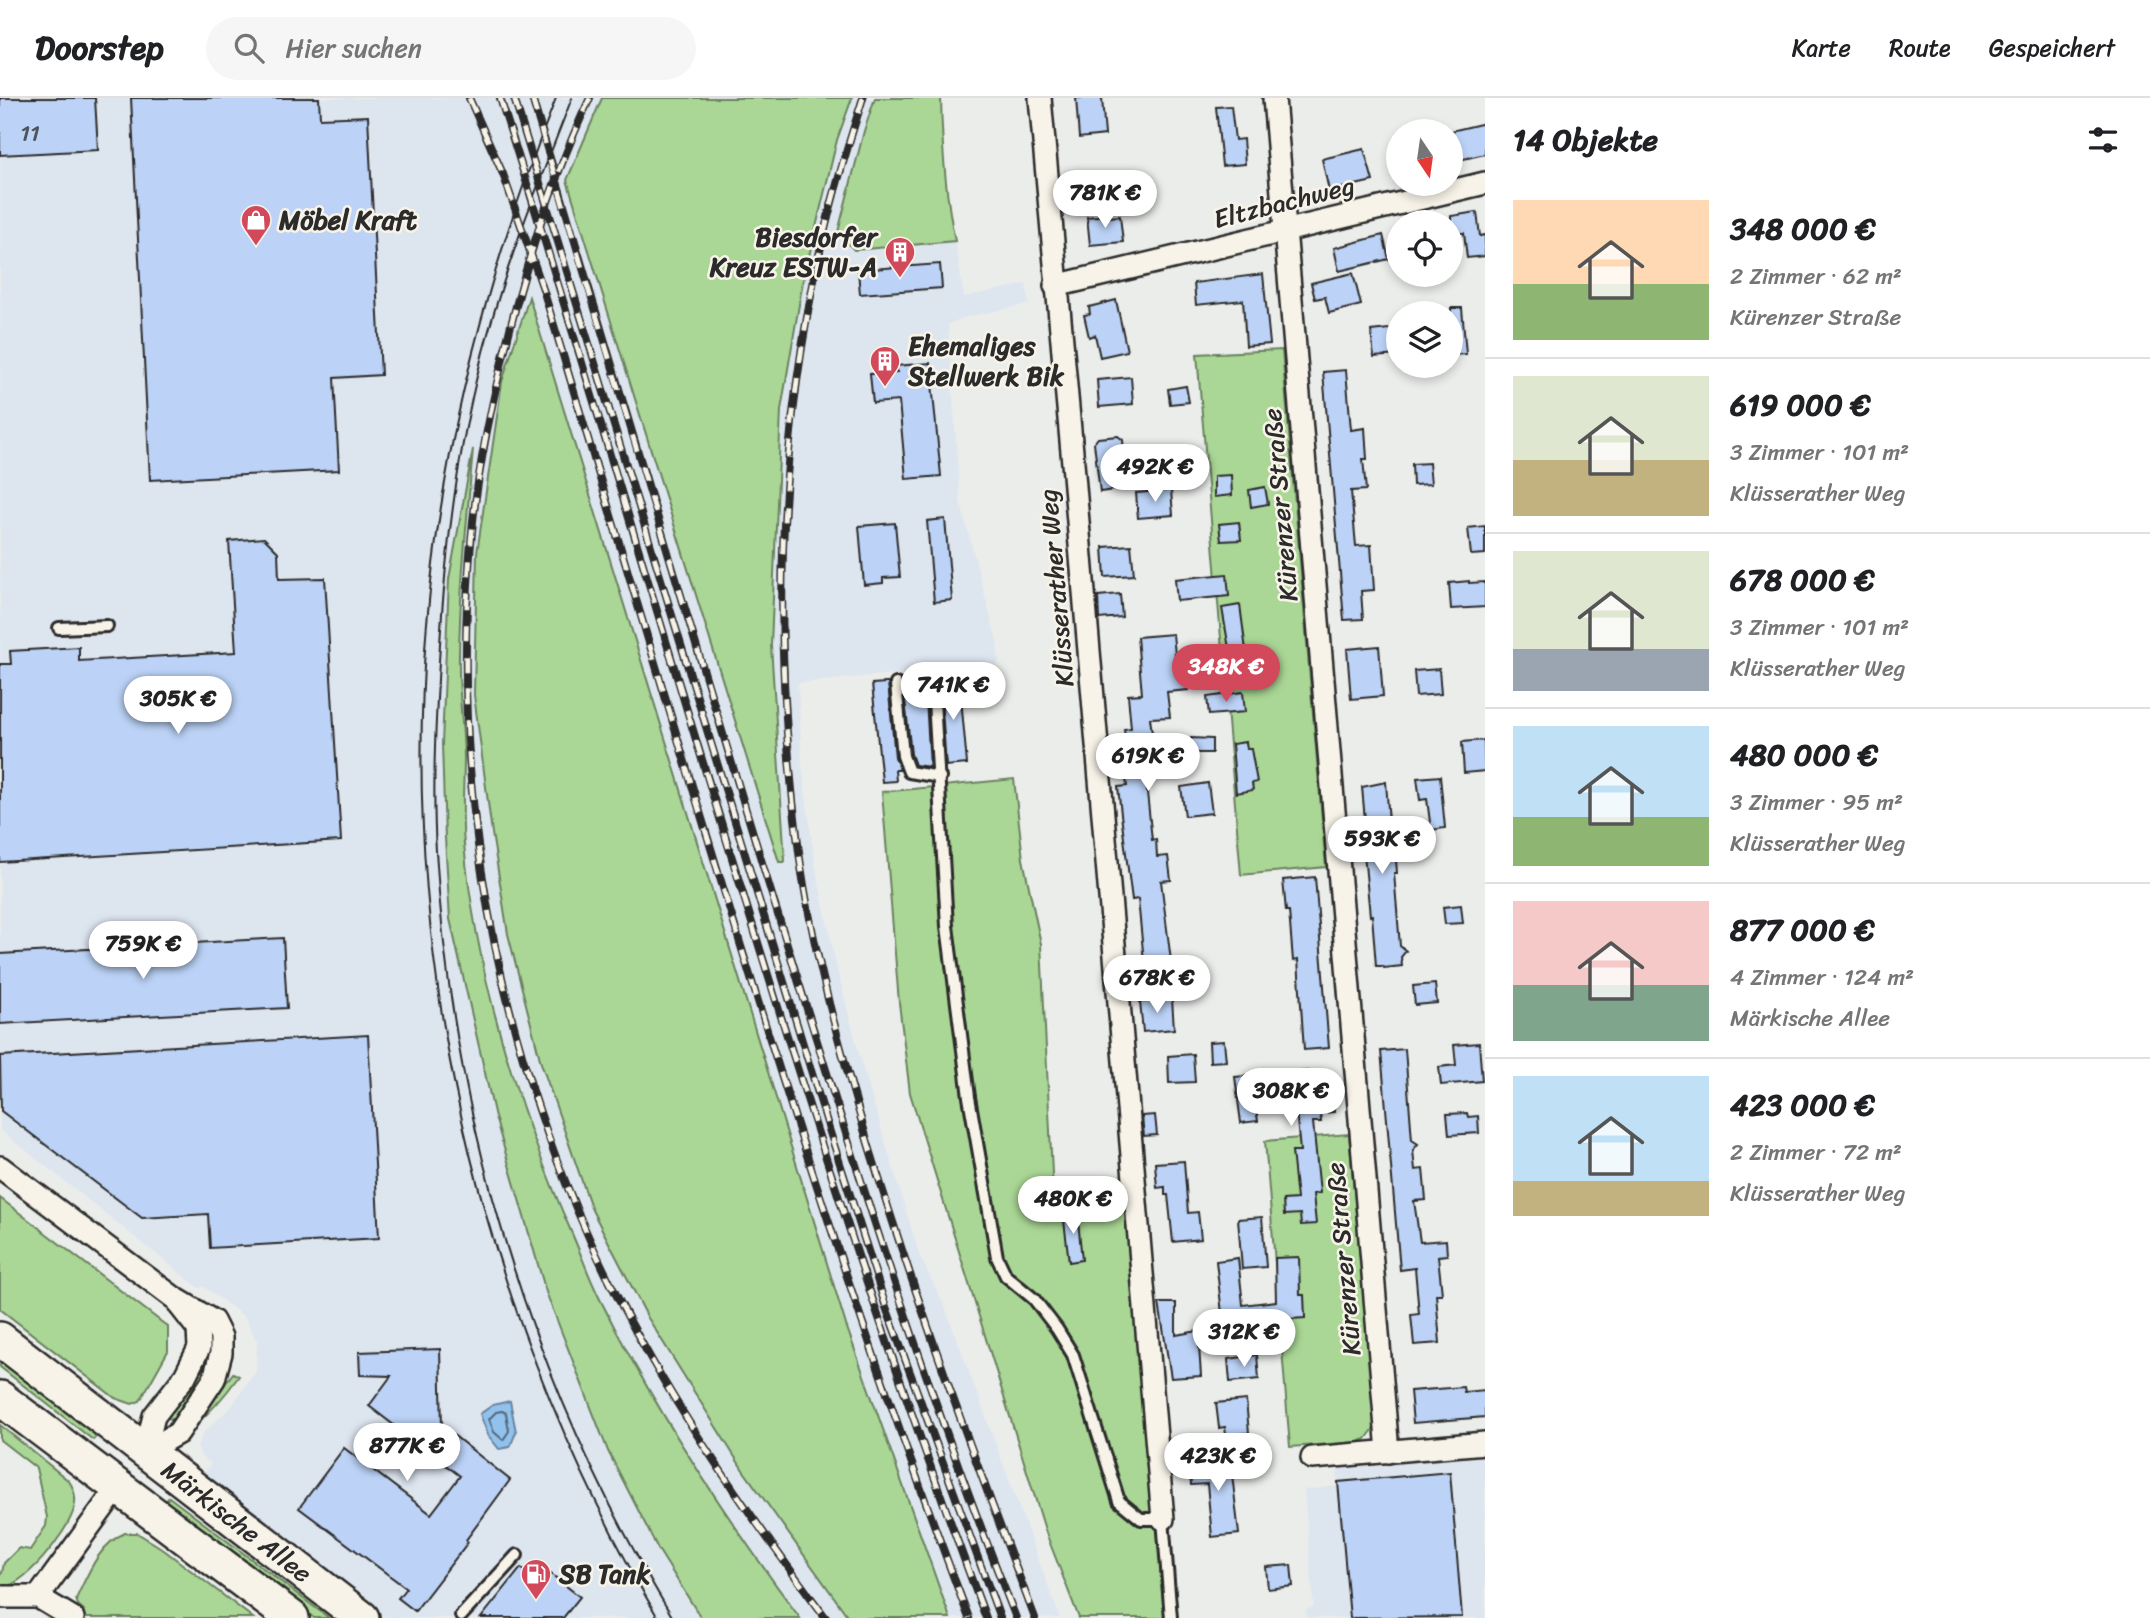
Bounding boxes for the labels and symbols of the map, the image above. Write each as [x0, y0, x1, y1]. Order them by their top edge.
house number: 11 [20, 113, 40, 154]
north arrow [1386, 119, 1463, 196]
street label: Eltzbachweg [1209, 162, 1359, 242]
pin: 781K € [1048, 170, 1162, 230]
place label: Möbel Kraft [278, 197, 418, 243]
shop icon: Möbel Kraft [239, 203, 273, 247]
place label: Biesdorfer Kreuz ESTW-A [709, 214, 879, 290]
building icon: Biesdorfer Kreuz ESTW-A [883, 235, 917, 279]
place label: Ehemaliges Stellwerk Bik [907, 323, 1065, 399]
building icon: Ehemaliges Stellwerk Bik [868, 344, 902, 388]
street label: Kürenzer Straße [1249, 407, 1311, 603]
pin: 492K € [1098, 444, 1212, 504]
street label: Klüsserather Weg [1024, 487, 1088, 689]
pin: 348K € [1169, 644, 1283, 704]
pin: 741K € [896, 662, 1010, 722]
pin: 305K € [121, 676, 235, 736]
pin: 619K € [1091, 734, 1205, 793]
pin: 593K € [1325, 816, 1439, 876]
pin: 759K € [86, 922, 200, 981]
pin: 678K € [1100, 956, 1214, 1015]
pin: 308K € [1234, 1068, 1348, 1128]
street label: Kürenzer Straße [1312, 1161, 1374, 1357]
pin: 480K € [1016, 1176, 1130, 1236]
pin: 312K € [1187, 1310, 1301, 1369]
pin: 877K € [350, 1424, 464, 1483]
pin: 423K € [1161, 1434, 1275, 1493]
street label: Märkische Allee [151, 1448, 323, 1595]
place label: SB Tank [558, 1551, 650, 1597]
fuel station icon: SB Tank [519, 1557, 553, 1601]

